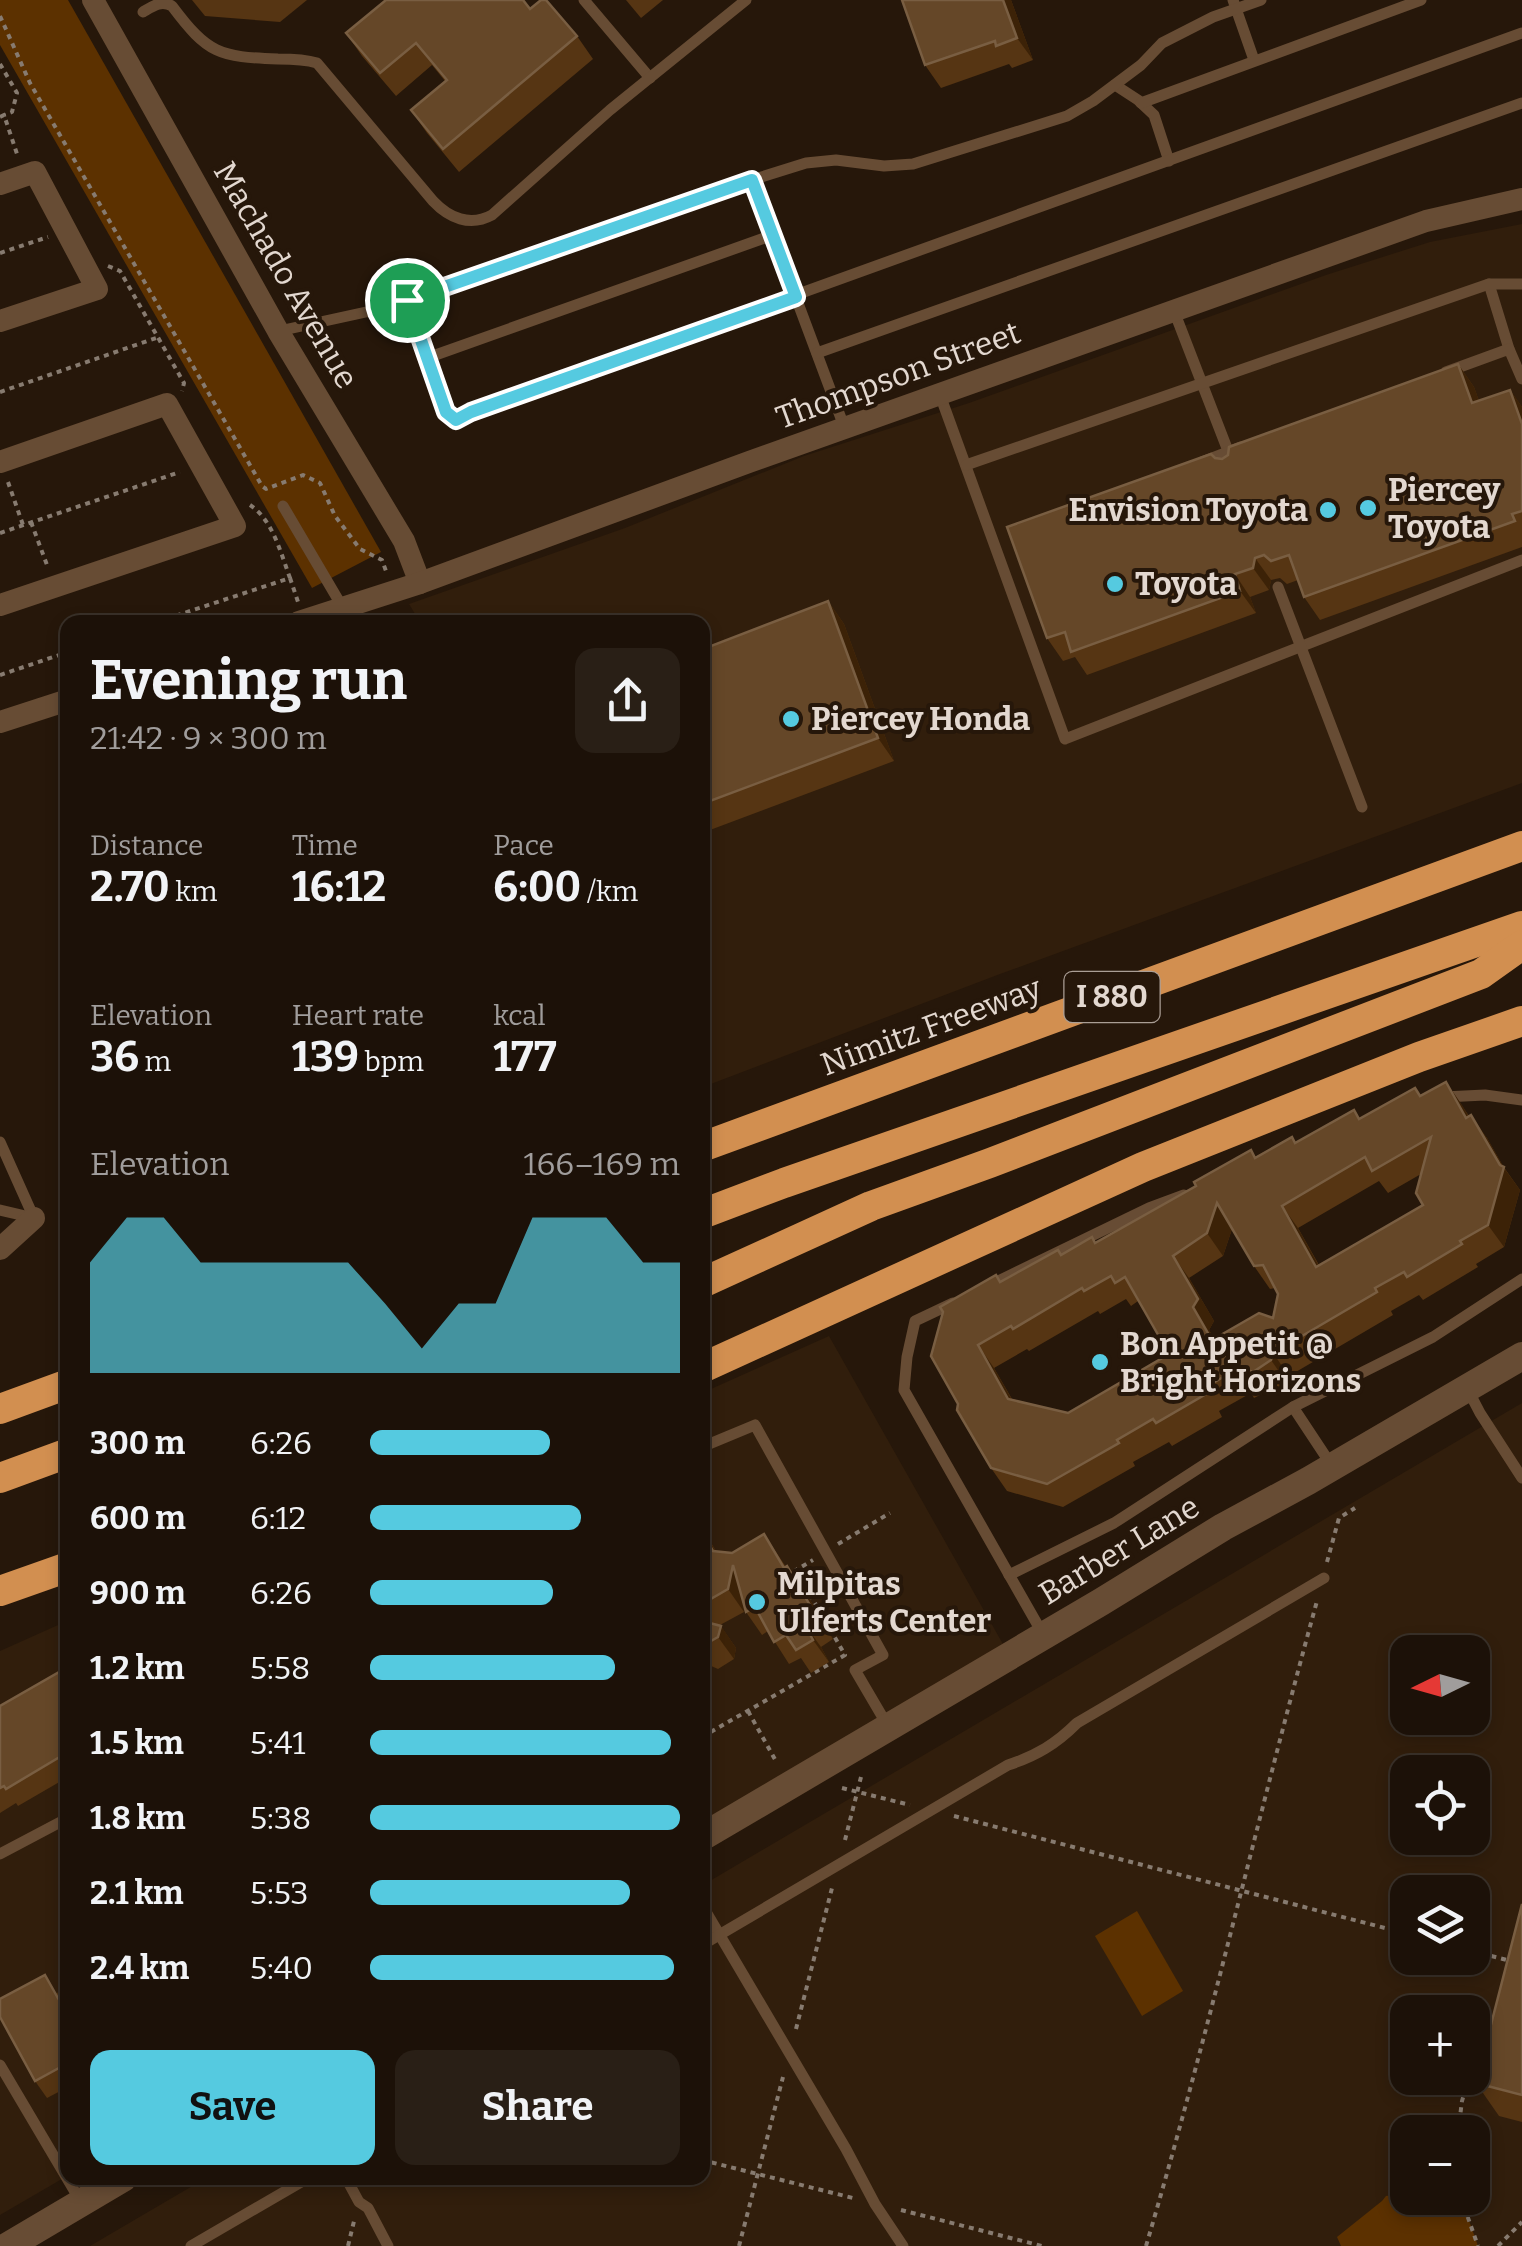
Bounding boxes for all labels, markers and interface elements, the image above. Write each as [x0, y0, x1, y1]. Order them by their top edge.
street label: Machado Avenue [206, 155, 366, 395]
pin [365, 258, 450, 343]
icon: arrive [380, 273, 435, 328]
street label: Thompson Street [771, 313, 1026, 437]
place label: Piercey Toyota [1388, 471, 1501, 546]
place label: Envision Toyota [1069, 491, 1308, 529]
marker: Piercey Toyota [1357, 497, 1379, 519]
marker: Envision Toyota [1317, 499, 1339, 521]
place label: Toyota [1135, 565, 1237, 603]
marker: Toyota [1104, 573, 1126, 595]
text: Evening run [90, 648, 407, 714]
button: share [575, 648, 680, 753]
place label: Piercey Honda [811, 700, 1030, 738]
marker: Piercey Honda [780, 708, 802, 730]
text: 21:42 · 9 × 300 m [90, 719, 327, 757]
text: Distance [90, 829, 203, 862]
text: Time [292, 829, 358, 862]
text: Pace [493, 829, 554, 862]
text: 2.70 [90, 862, 170, 912]
text: 16:12 [292, 862, 386, 912]
text: 6:00 [493, 862, 581, 912]
text: km [170, 875, 217, 908]
text: /km [581, 875, 638, 908]
street label: Nimitz Freeway [815, 968, 1048, 1084]
road number: I 880 [1064, 972, 1160, 1022]
text: Elevation [90, 999, 212, 1032]
text: Heart rate [292, 999, 424, 1032]
text: kcal [493, 999, 545, 1032]
text: 36 [90, 1032, 139, 1082]
text: 139 [292, 1032, 359, 1082]
text: 177 [493, 1032, 557, 1082]
text: m [139, 1045, 171, 1078]
text: bpm [359, 1045, 424, 1078]
text: Elevation [90, 1145, 230, 1183]
text: 166–169 m [524, 1145, 680, 1183]
place label: Bon Appetit @ Bright Horizons [1120, 1325, 1361, 1400]
marker: Bon Appetit @ Bright Horizons [1089, 1351, 1111, 1373]
text: 300 m [90, 1424, 185, 1462]
text: 6:26 [250, 1424, 312, 1462]
street label: Barber Lane [1032, 1487, 1206, 1613]
text: 600 m [90, 1499, 186, 1537]
text: 6:12 [250, 1499, 306, 1537]
place label: Milpitas Ulferts Center [777, 1565, 991, 1640]
text: 900 m [90, 1574, 186, 1612]
text: 6:26 [250, 1574, 312, 1612]
marker: Milpitas Ulferts Center [746, 1591, 768, 1613]
north arrow [1390, 1635, 1490, 1735]
map controls [1390, 1635, 1490, 2215]
text: 1.2 km [90, 1649, 185, 1687]
text: 5:58 [250, 1649, 310, 1687]
text: 1.5 km [90, 1724, 184, 1762]
text: 5:41 [250, 1724, 306, 1762]
button: locate [1390, 1755, 1490, 1855]
text: 1.8 km [90, 1799, 186, 1837]
text: 5:38 [250, 1799, 311, 1837]
text: 2.1 km [90, 1874, 184, 1912]
text: 5:53 [250, 1874, 308, 1912]
button: layers [1390, 1875, 1490, 1975]
text: 2.4 km [90, 1949, 189, 1987]
text: 5:40 [250, 1949, 313, 1987]
button: + [1390, 1995, 1490, 2095]
button: Save [90, 2050, 375, 2165]
button: Share [395, 2050, 680, 2165]
button: − [1390, 2115, 1490, 2215]

